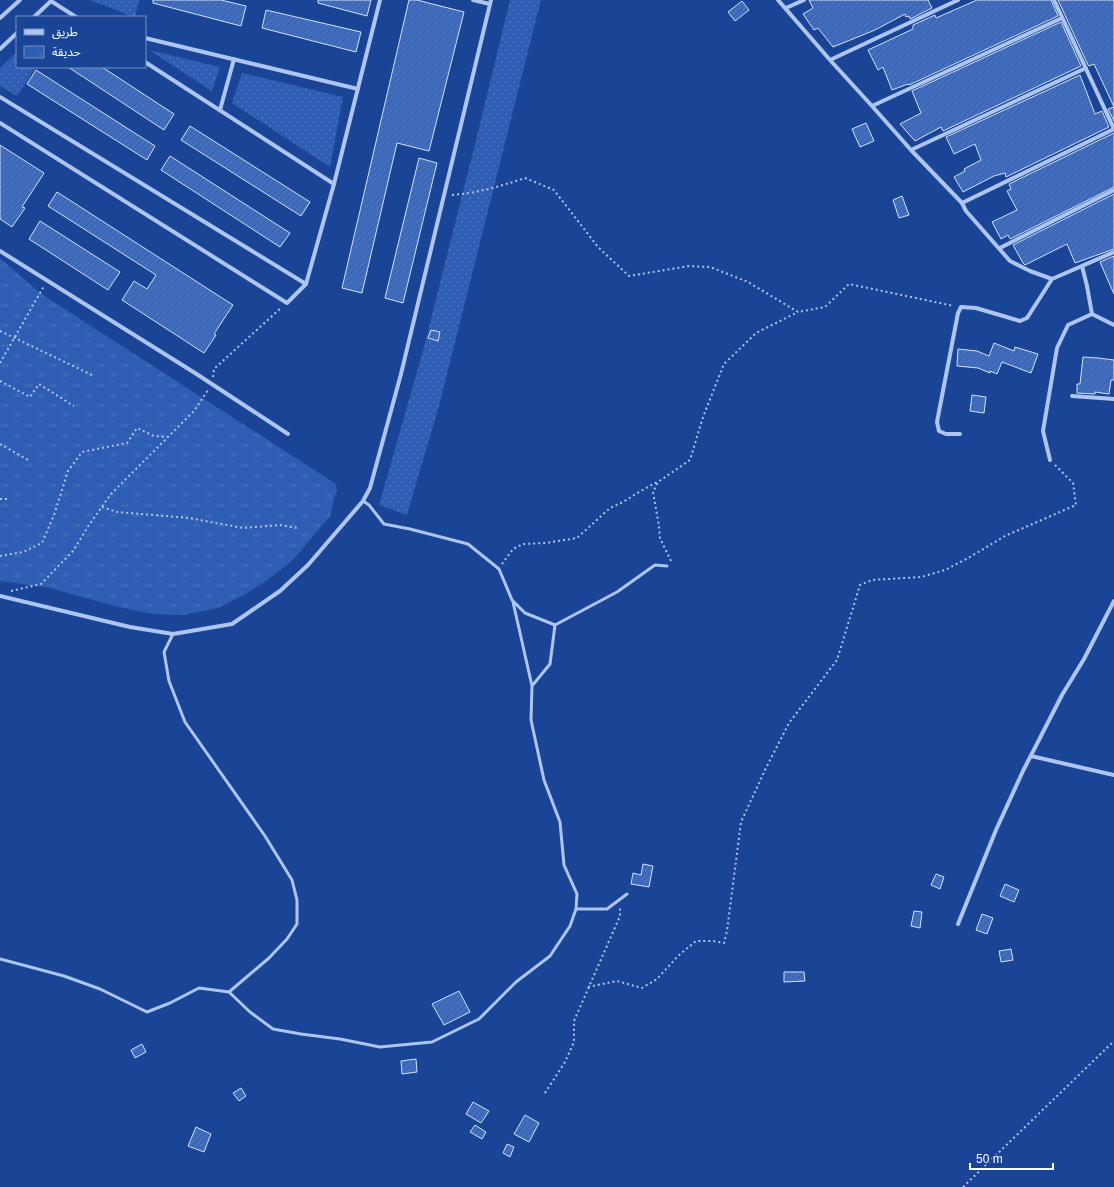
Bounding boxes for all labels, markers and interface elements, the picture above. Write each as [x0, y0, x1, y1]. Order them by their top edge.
legend [16, 16, 146, 68]
text: طريق [52, 25, 78, 40]
text: حديقة [52, 45, 81, 59]
scale bar [970, 1145, 1053, 1171]
text: 50 m [976, 1152, 1003, 1166]

